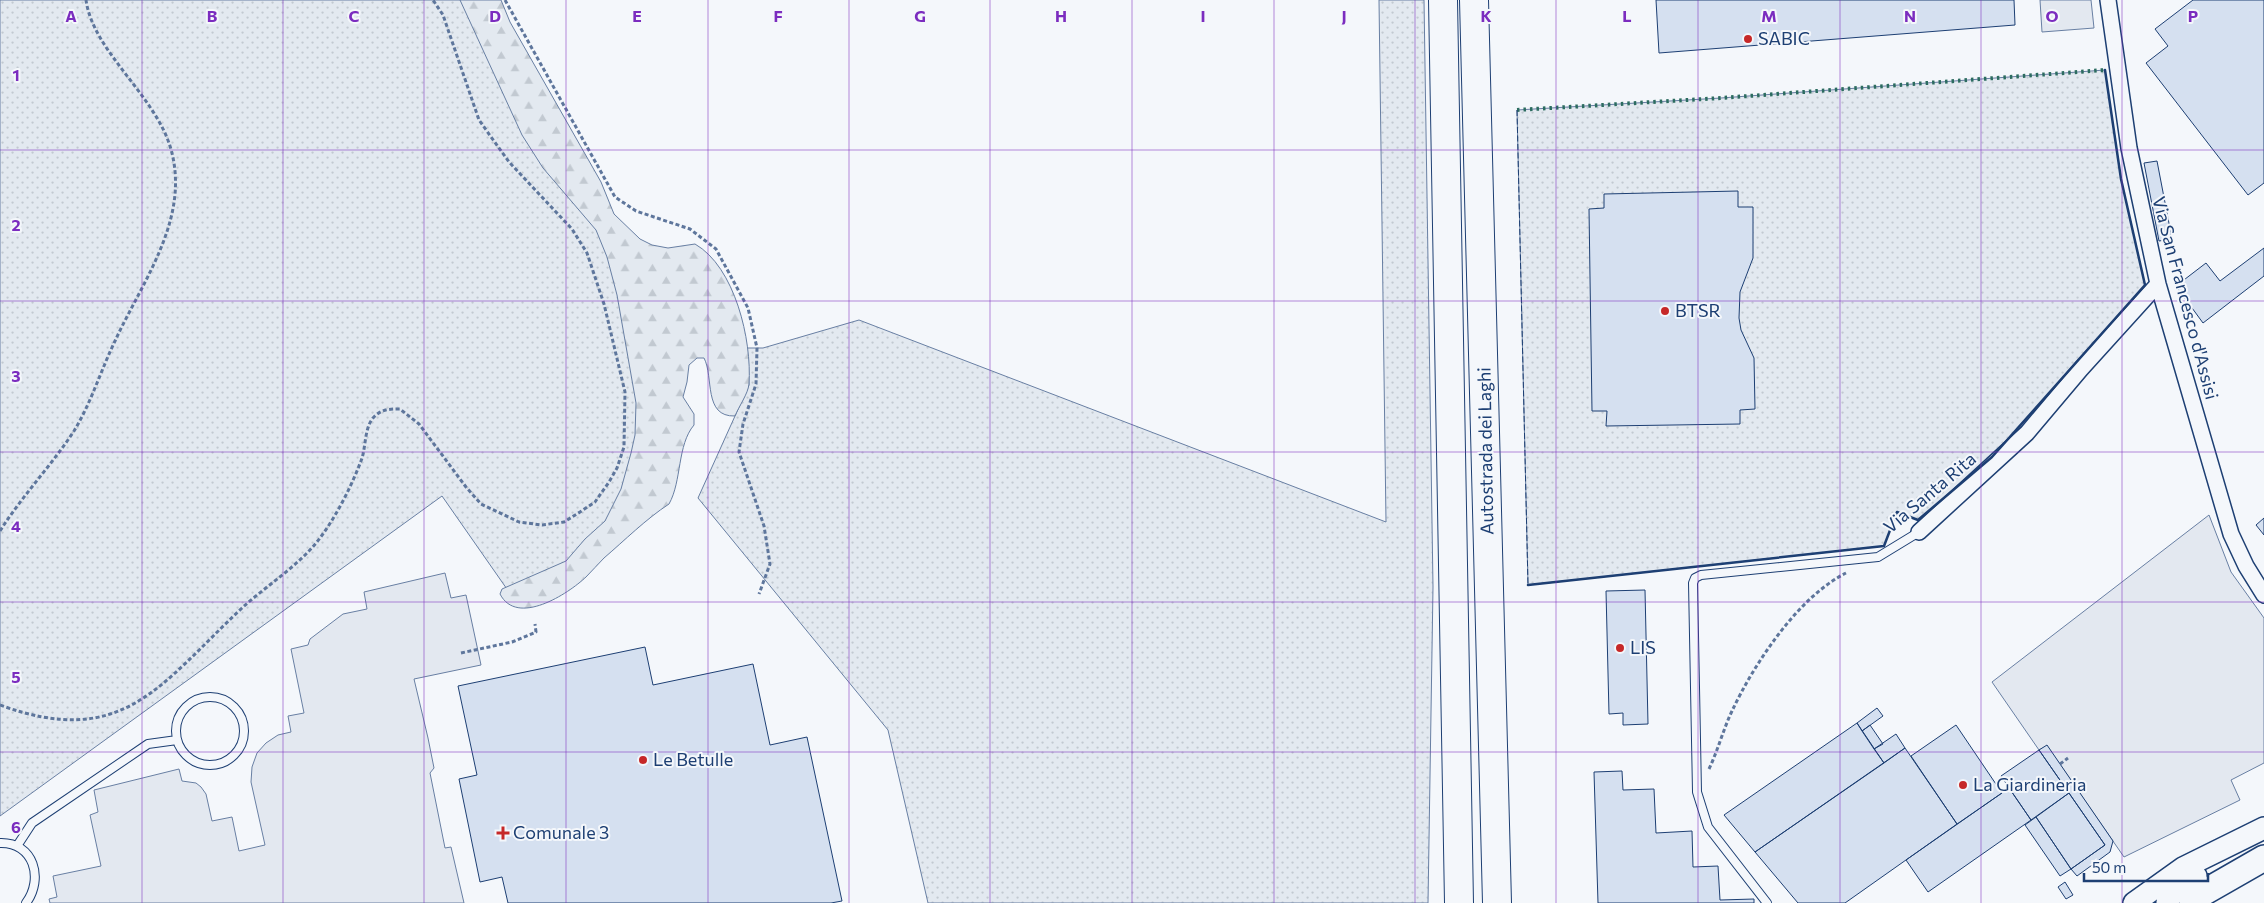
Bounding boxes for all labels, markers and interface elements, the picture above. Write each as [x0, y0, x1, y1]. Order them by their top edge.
text: A [65, 6, 77, 25]
text: B [207, 6, 218, 25]
text: C [349, 6, 360, 25]
text: D [489, 6, 501, 25]
text: E [632, 6, 642, 25]
text: F [773, 6, 783, 25]
text: G [914, 6, 926, 25]
text: H [1055, 6, 1067, 25]
text: I [1200, 6, 1206, 25]
text: J [1341, 6, 1347, 25]
text: K [1480, 6, 1492, 25]
text: L [1622, 6, 1632, 25]
text: M [1761, 6, 1777, 25]
text: N [1904, 6, 1916, 25]
text: O [2045, 6, 2059, 25]
text: P [2188, 6, 2198, 25]
place label: SABIC [1758, 27, 1810, 49]
marker: SABIC [1742, 33, 1754, 45]
text: 1 [12, 65, 20, 84]
street label: Via San Francesco d'Assisi [2148, 194, 2224, 402]
text: 2 [11, 215, 21, 234]
place label: BTSR [1675, 299, 1721, 321]
marker: BTSR [1659, 305, 1671, 317]
text: 3 [11, 366, 21, 385]
street label: Autostrada dei Laghi [1473, 367, 1497, 535]
street label: Via Santa Rita [1879, 447, 1980, 537]
text: 4 [11, 516, 21, 535]
place label: LIS [1630, 636, 1656, 658]
marker: LIS [1614, 642, 1626, 654]
text: 5 [11, 667, 21, 686]
place label: Le Betulle [653, 748, 733, 770]
marker: Le Betulle [637, 754, 649, 766]
place label: La Giardineria [1973, 773, 2086, 795]
marker: La Giardineria [1957, 779, 1969, 791]
text: 6 [11, 817, 21, 836]
place label: Comunale 3 [513, 821, 609, 843]
marker: Comunale 3 [497, 827, 509, 839]
scale bar [2084, 850, 2208, 882]
text: 50 m [2092, 858, 2126, 876]

